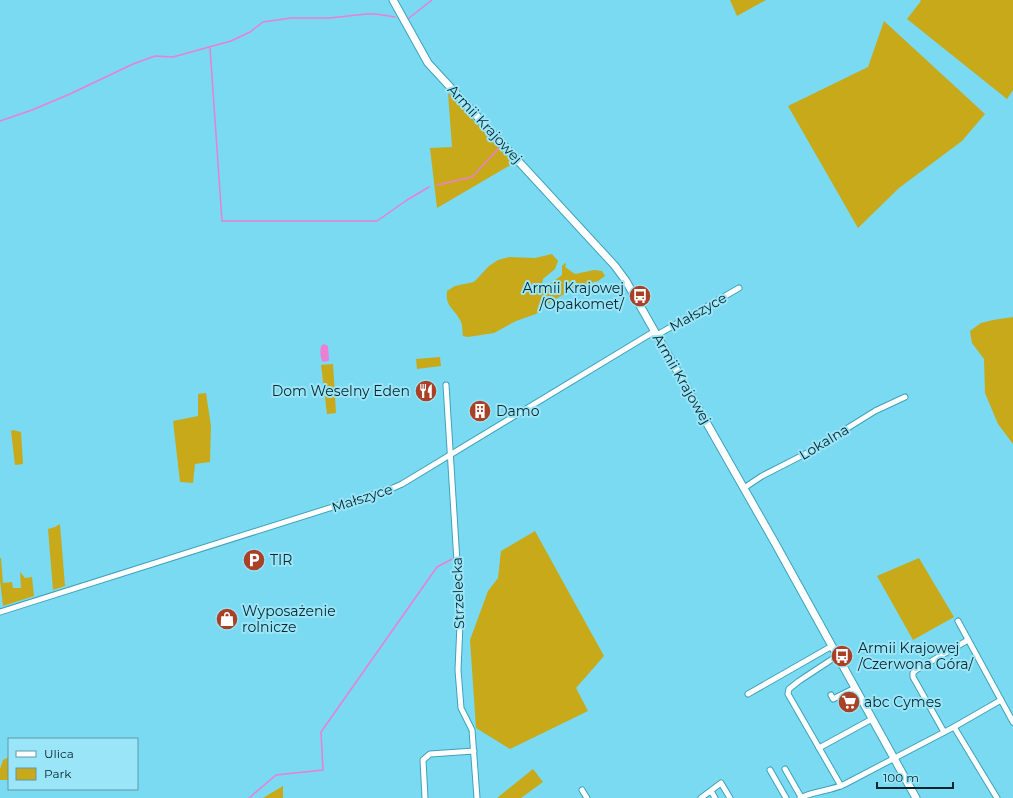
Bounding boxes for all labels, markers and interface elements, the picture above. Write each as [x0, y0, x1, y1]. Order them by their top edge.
street label: Armii Krajowej [444, 81, 526, 167]
place label: Armii Krajowej /Opakomet/ [523, 279, 625, 313]
bus stop icon: Armii Krajowej /Opakomet/ [627, 283, 653, 309]
street label: Małszyce [666, 288, 730, 336]
street label: Armii Krajowej [649, 331, 715, 427]
restaurant icon: Dom Weselny Eden [413, 378, 439, 404]
place label: Dom Weselny Eden [272, 382, 410, 400]
building icon: Damo [467, 398, 493, 424]
place label: Damo [496, 402, 540, 420]
street label: Lokalna [796, 420, 852, 464]
street label: Małszyce [329, 480, 395, 516]
parking icon: TIR [241, 547, 267, 573]
place label: TIR [270, 551, 292, 569]
street label: Strzelecka [448, 557, 468, 629]
place label: Wyposażenie rolnicze [242, 602, 336, 636]
shop icon: Wyposażenie rolnicze [214, 606, 240, 632]
place label: Armii Krajowej /Czerwona Góra/ [857, 639, 975, 673]
bus stop icon: Armii Krajowej /Czerwona Góra/ [829, 643, 855, 669]
supermarket icon: abc Cymes [836, 689, 862, 715]
place label: abc Cymes [864, 693, 941, 711]
legend [8, 738, 138, 790]
text: Ulica [44, 746, 74, 761]
scale bar [877, 764, 953, 790]
text: Park [44, 766, 72, 781]
text: 100 m [883, 770, 919, 785]

